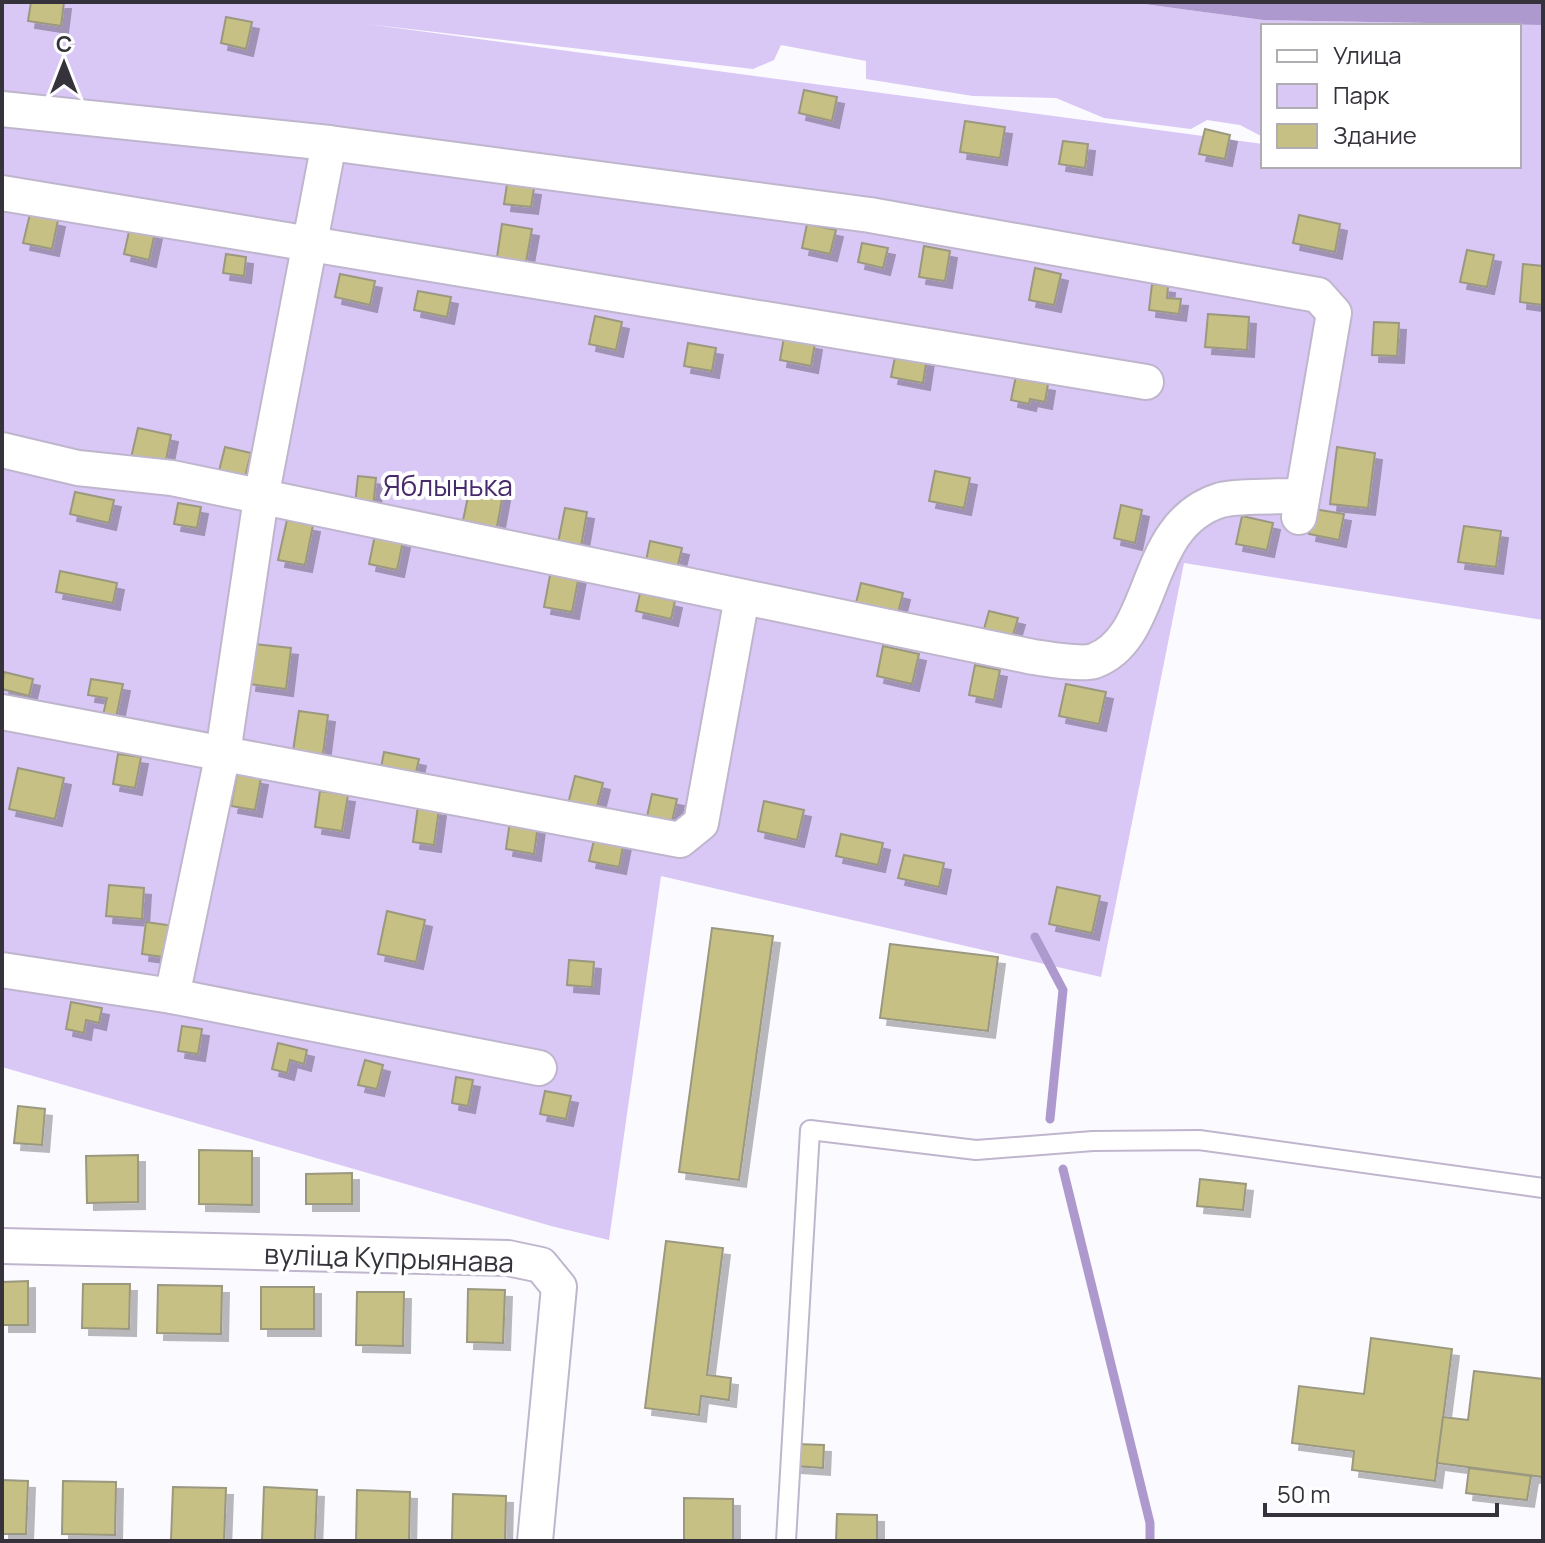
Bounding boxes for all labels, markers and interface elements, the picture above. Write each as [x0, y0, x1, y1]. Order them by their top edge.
north arrow [24, 24, 104, 104]
legend [1261, 24, 1521, 168]
text: С [56, 29, 72, 59]
text: Улица [1333, 38, 1402, 71]
text: Парк [1333, 78, 1390, 111]
text: Здание [1333, 118, 1417, 151]
park label: Яблынька [383, 466, 513, 504]
street label: вуліца Купрыянава [263, 1234, 515, 1280]
scale bar [1265, 1467, 1497, 1517]
text: 50 m [1277, 1477, 1331, 1510]

